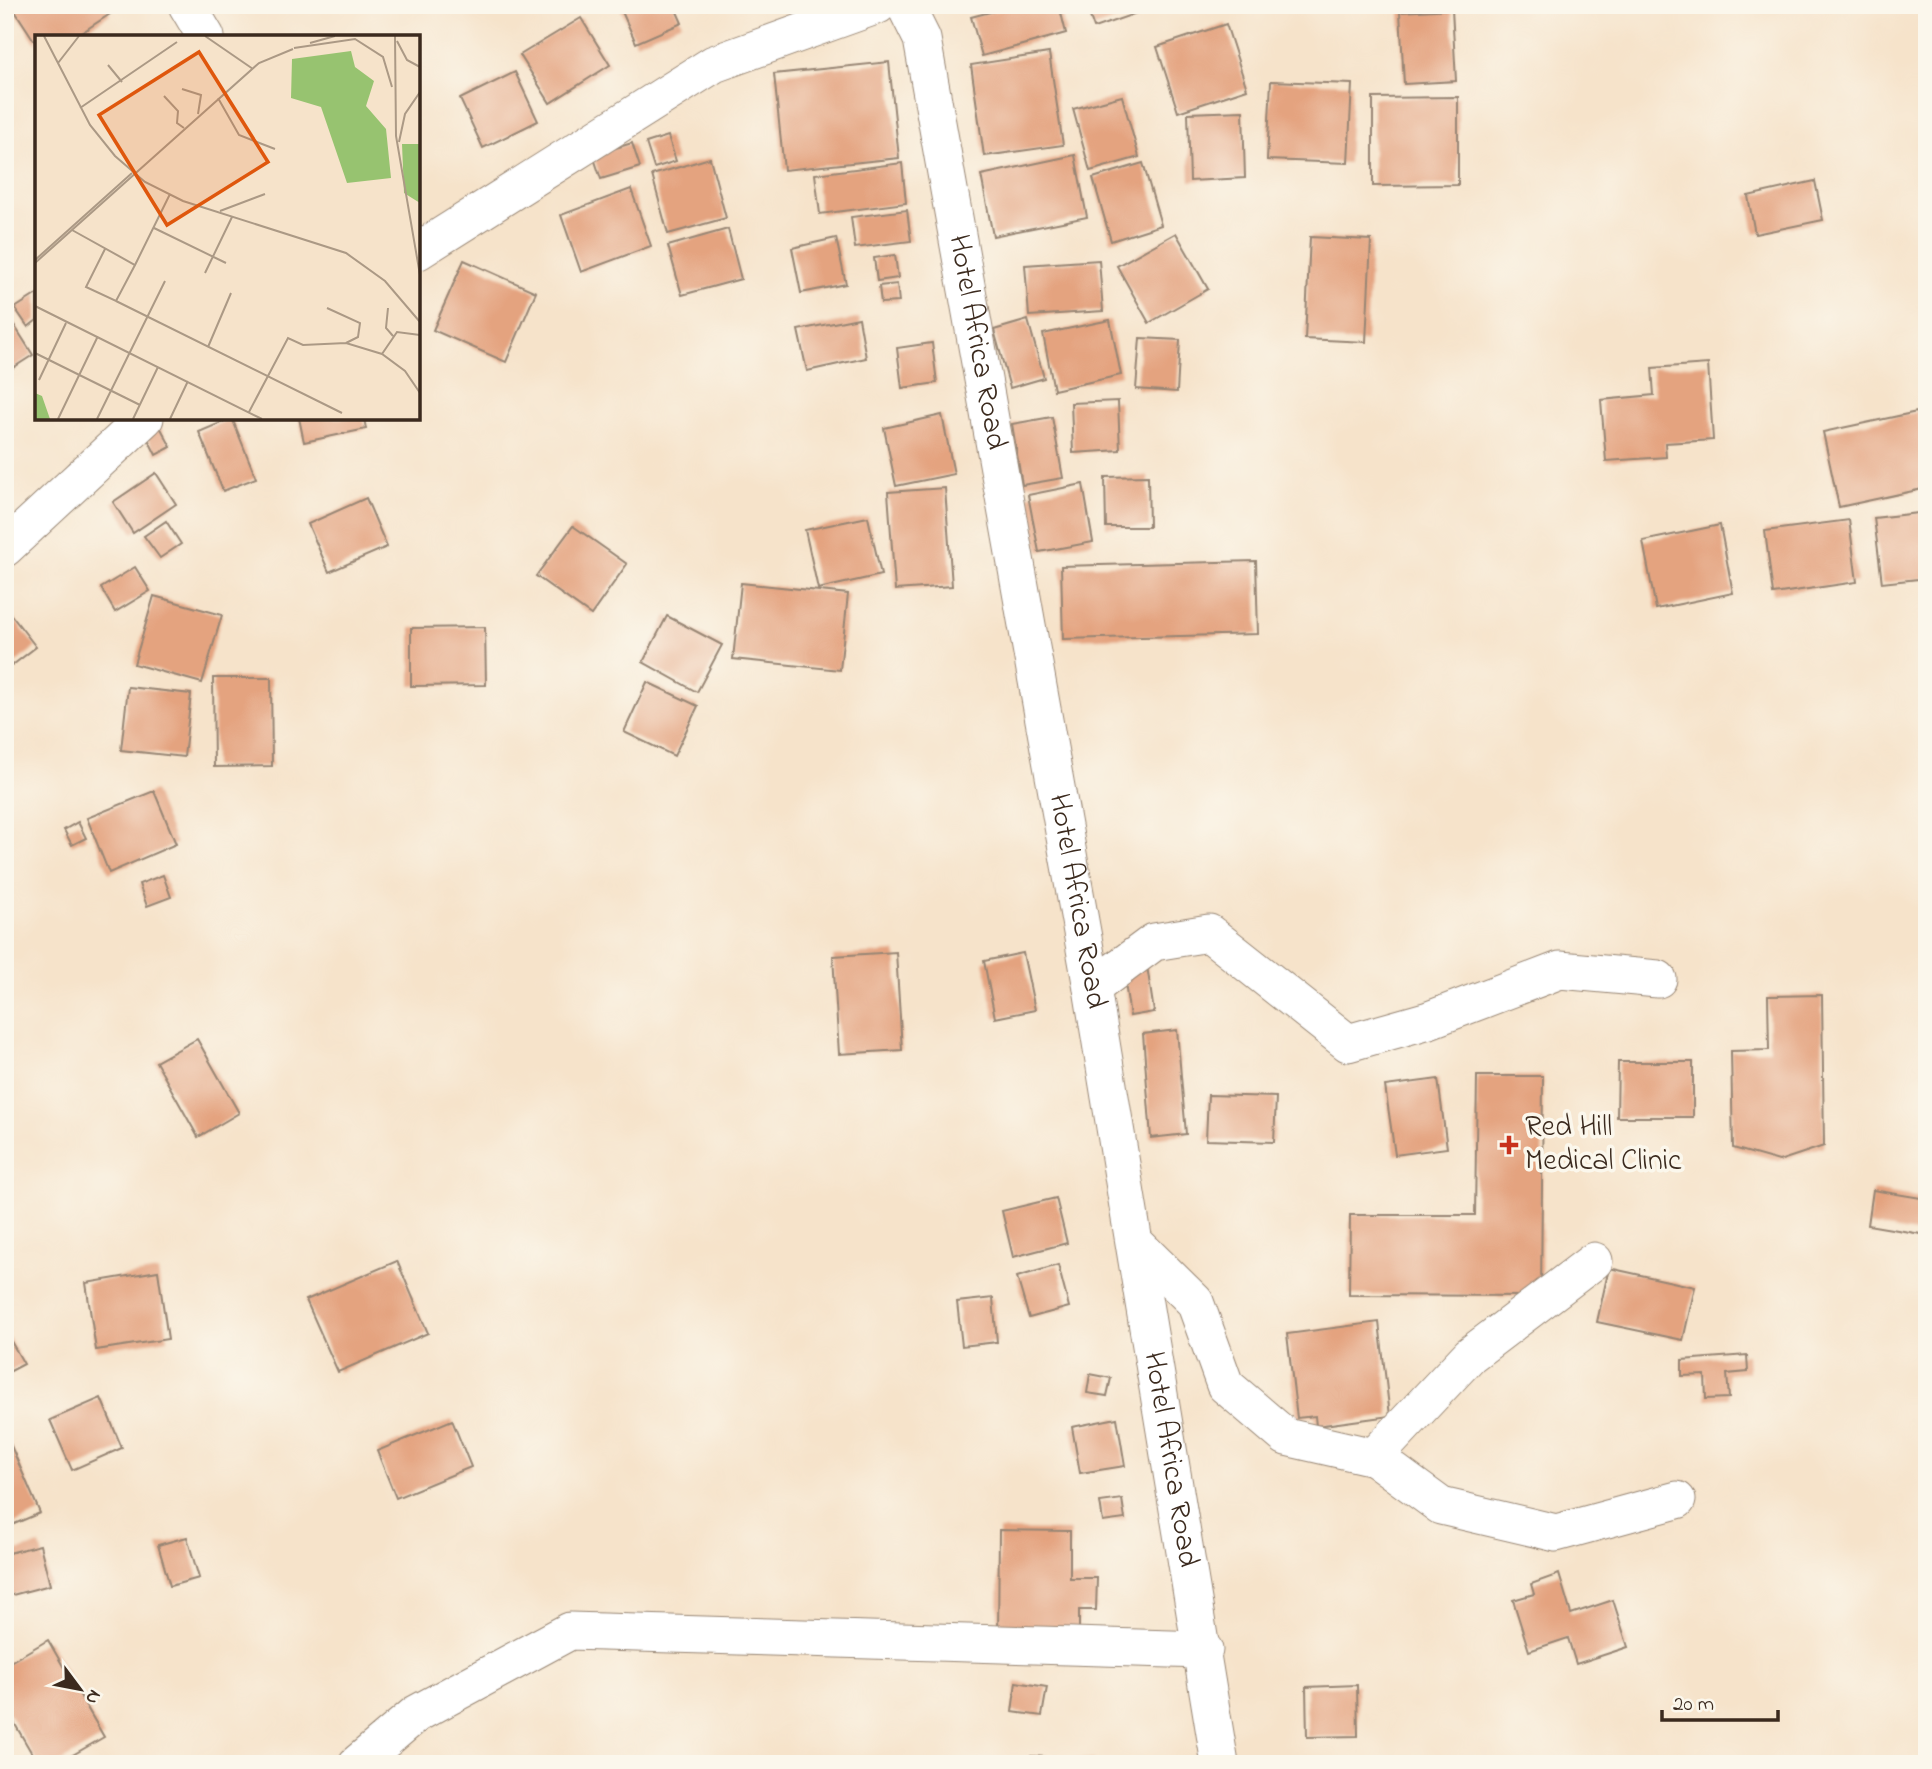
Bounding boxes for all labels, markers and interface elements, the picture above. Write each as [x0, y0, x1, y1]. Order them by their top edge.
inset map [35, 35, 420, 420]
street label: Hotel Africa Road [935, 231, 1017, 453]
street label: Hotel Africa Road [1036, 790, 1117, 1012]
place label: Red Hill Medical Clinic [1525, 1106, 1682, 1184]
marker: Red Hill Medical Clinic [1499, 1135, 1519, 1155]
street label: Hotel Africa Road [1130, 1349, 1209, 1571]
north arrow [46, 1654, 116, 1724]
scale bar [1662, 1678, 1778, 1722]
text: N [77, 1684, 107, 1709]
text: 20 m [1673, 1690, 1714, 1720]

